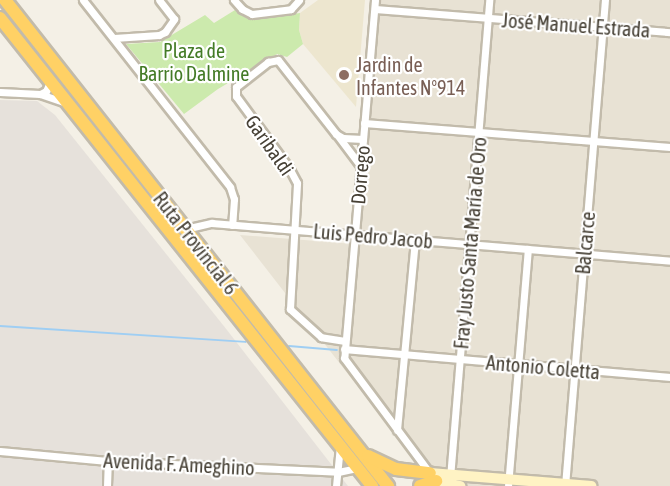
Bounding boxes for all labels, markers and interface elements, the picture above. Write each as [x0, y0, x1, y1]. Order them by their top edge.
street label: José Manuel Estrada [501, 8, 651, 42]
park label: Plaza de Barrio Dalmine [139, 39, 249, 86]
place label: Jardin de Infantes N°914 [356, 52, 465, 99]
marker: Jardin de Infantes N°914 [337, 68, 351, 82]
street label: Garibaldi [241, 110, 299, 180]
street label: Fray Justo Santa María de Oro [449, 136, 491, 350]
street label: Dorrego [345, 145, 375, 205]
street label: Ruta Provincial 6 [148, 187, 244, 299]
street label: Balcarce [570, 211, 600, 275]
street label: Luis Pedro Jacob [312, 219, 434, 253]
street label: Antonio Coletta [485, 350, 601, 384]
street label: Avenida F. Ameghino [103, 448, 255, 480]

